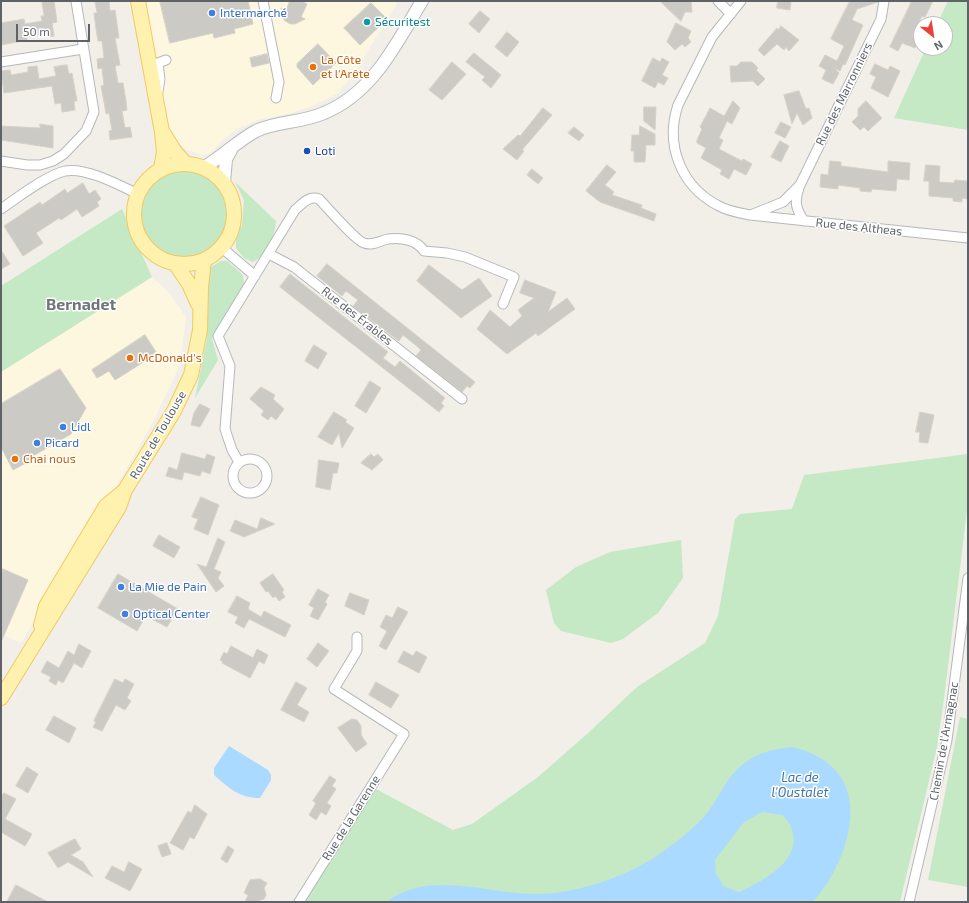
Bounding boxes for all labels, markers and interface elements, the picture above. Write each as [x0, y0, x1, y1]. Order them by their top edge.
place label: Intermarché [220, 6, 287, 20]
marker: Intermarché [207, 8, 217, 18]
place label: Sécuritest [375, 15, 430, 29]
scale bar [18, 16, 92, 42]
north arrow [913, 16, 953, 56]
marker: Sécuritest [362, 17, 372, 27]
text: 50 m [23, 24, 50, 38]
text: N [932, 38, 945, 54]
street label: Rue des Marronniers [813, 40, 875, 148]
place label: La Côte et l'Arête [321, 53, 370, 81]
marker: La Côte et l'Arête [308, 62, 318, 72]
place label: Loti [315, 144, 335, 158]
marker: Loti [302, 146, 312, 156]
street label: Rue des Altheas [815, 215, 903, 239]
street label: Rue des Érables [318, 284, 396, 348]
district label: Bernadet [46, 295, 116, 315]
place label: McDonald's [138, 351, 202, 365]
marker: McDonald's [125, 353, 135, 363]
street label: Route de Toulouse [127, 388, 189, 482]
place label: Lidl [71, 420, 91, 434]
marker: Lidl [58, 422, 68, 432]
place label: Picard [45, 436, 79, 450]
marker: Picard [32, 438, 42, 448]
place label: Chai nous [23, 452, 76, 466]
marker: Chai nous [10, 454, 20, 464]
place label: La Mie de Pain [129, 580, 207, 594]
marker: La Mie de Pain [116, 582, 126, 592]
place label: Optical Center [133, 607, 210, 621]
marker: Optical Center [120, 609, 130, 619]
street label: Chemin de l'Armagnac [926, 681, 962, 801]
water label: Lac de l'Oustalet [772, 770, 828, 801]
street label: Rue de la Garenne [319, 773, 383, 863]

